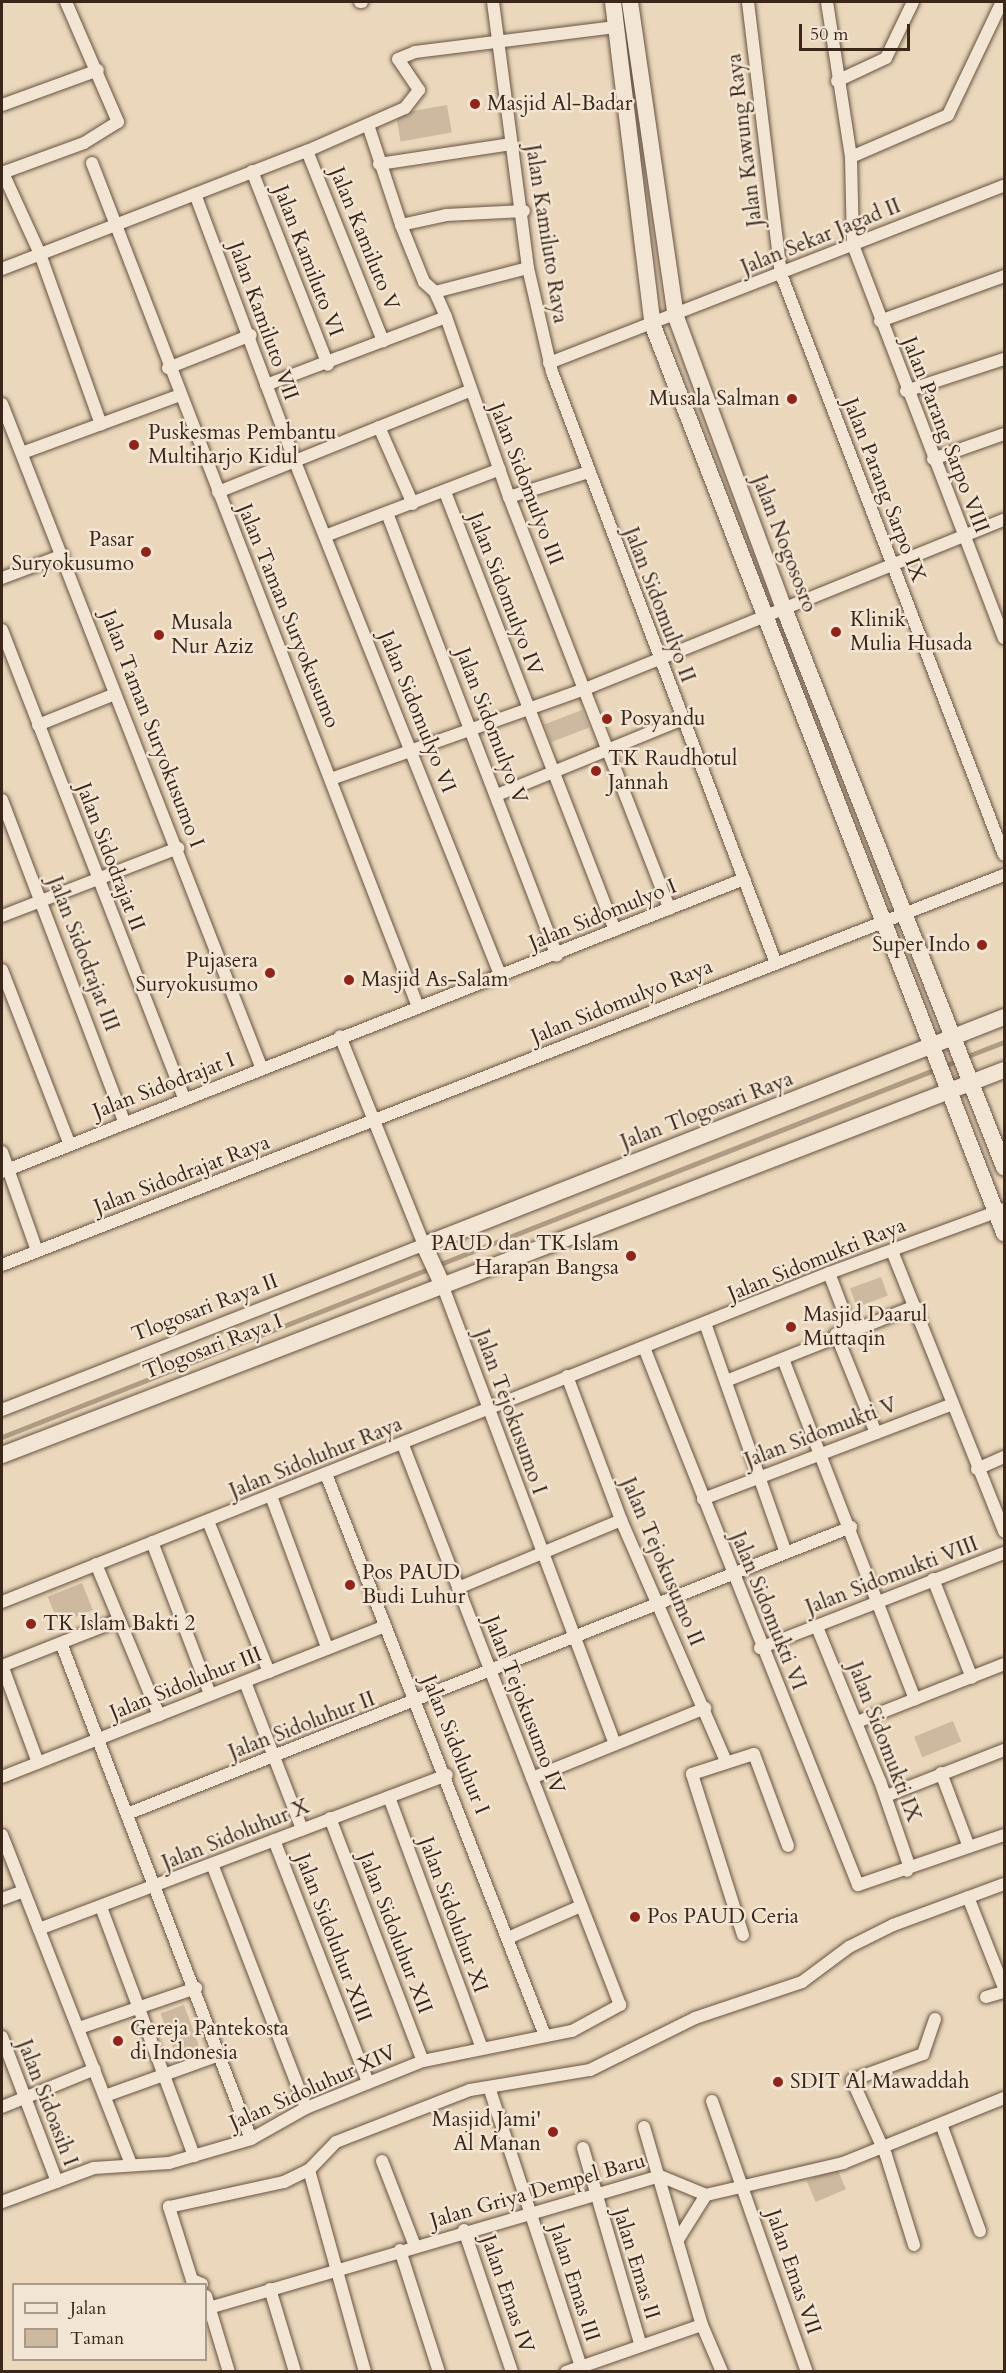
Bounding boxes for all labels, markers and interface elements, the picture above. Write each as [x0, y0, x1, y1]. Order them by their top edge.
scale bar [802, 12, 913, 50]
text: 50 m [810, 22, 849, 47]
street label: Jalan Kawung Raya [722, 52, 768, 228]
place label: Masjid Al-Badar [487, 91, 632, 117]
marker: Masjid Al-Badar [468, 97, 482, 111]
street label: Jalan Kamiluto Raya [519, 143, 573, 325]
street label: Jalan Kamiluto V [324, 164, 404, 314]
street label: Jalan Kamiluto VI [268, 182, 348, 340]
street label: Jalan Sekar Jagad II [737, 193, 905, 281]
street label: Jalan Kamiluto VII [223, 238, 303, 404]
street label: Jalan Parang Sarpo VIII [896, 333, 994, 537]
place label: Musala Salman [649, 386, 780, 412]
marker: Musala Salman [785, 392, 799, 406]
street label: Jalan Parang Sarpo IX [837, 395, 931, 585]
street label: Jalan Sidomulyo III [484, 400, 568, 568]
place label: Puskesmas Pembantu Multiharjo Kidul [148, 420, 336, 470]
marker: Puskesmas Pembantu Multiharjo Kidul [125, 436, 143, 454]
street label: Jalan Nogososro [746, 472, 822, 616]
street label: Jalan Taman Suryokusumo [231, 500, 345, 732]
street label: Jalan Sidomulyo IV [462, 509, 548, 679]
street label: Jalan Sidomulyo II [618, 524, 700, 686]
place label: Pasar Suryokusumo [11, 527, 134, 577]
marker: Pasar Suryokusumo [139, 545, 153, 559]
street label: Jalan Taman Suryokusumo I [95, 607, 209, 851]
place label: Klinik Mulia Husada [850, 607, 973, 657]
place label: Musala Nur Aziz [171, 610, 253, 660]
marker: Klinik Mulia Husada [827, 623, 845, 641]
street label: Jalan Sidomulyo VI [373, 627, 461, 797]
marker: Musala Nur Aziz [152, 628, 166, 642]
street label: Jalan Sidomulyo V [450, 644, 532, 808]
place label: Posyandu [620, 706, 706, 732]
marker: Posyandu [598, 710, 616, 728]
place label: TK Raudhotul Jannah [608, 746, 737, 796]
marker: TK Raudhotul Jannah [589, 764, 603, 778]
street label: Jalan Sidodrajat II [70, 779, 150, 935]
street label: Jalan Sidodrajat III [42, 873, 124, 1035]
street label: Jalan Sidomulyo I [525, 874, 681, 956]
place label: Super Indo [872, 932, 970, 958]
marker: Super Indo [975, 938, 989, 952]
place label: Pujasera Suryokusumo [135, 948, 258, 998]
street label: Jalan Sidomulyo Raya [528, 954, 716, 1050]
marker: Pujasera Suryokusumo [263, 966, 277, 980]
place label: Masjid As-Salam [361, 967, 509, 993]
marker: Masjid As-Salam [342, 973, 356, 987]
street label: Jalan Sidodrajat I [90, 1047, 238, 1125]
street label: Jalan Tlogosari Raya [617, 1067, 797, 1155]
street label: Jalan Sidodrajat Raya [91, 1130, 273, 1220]
street label: Jalan Sidomukti Raya [724, 1213, 910, 1307]
place label: PAUD dan TK Islam Harapan Bangsa [431, 1231, 619, 1281]
marker: PAUD dan TK Islam Harapan Bangsa [624, 1249, 638, 1263]
street label: Tlogosari Raya II [128, 1269, 282, 1347]
place label: Masjid Daarul Muttaqin [803, 1302, 927, 1352]
street label: Tlogosari Raya I [140, 1309, 286, 1385]
marker: Masjid Daarul Muttaqin [784, 1320, 798, 1334]
street label: Jalan Tejokusumo I [468, 1326, 552, 1498]
street label: Jalan Sidomukti V [741, 1392, 901, 1474]
street label: Jalan Sidoluhur Raya [226, 1412, 406, 1504]
street label: Jalan Tejokusumo II [615, 1474, 709, 1650]
street label: Jalan Sidomukti VI [725, 1528, 811, 1694]
street label: Jalan Sidomukti VIII [802, 1531, 982, 1621]
place label: Pos PAUD Budi Luhur [362, 1560, 465, 1610]
marker: Pos PAUD Budi Luhur [343, 1578, 357, 1592]
place label: TK Islam Bakti 2 [43, 1611, 195, 1637]
street label: Jalan Tejokusumo IV [478, 1612, 570, 1798]
marker: TK Islam Bakti 2 [24, 1617, 38, 1631]
street label: Jalan Sidoluhur III [106, 1642, 266, 1726]
street label: Jalan Sidomukti IX [842, 1658, 926, 1826]
street label: Jalan Sidoluhur I [416, 1672, 494, 1818]
street label: Jalan Sidoluhur II [225, 1687, 379, 1765]
street label: Jalan Sidoluhur X [159, 1794, 313, 1876]
street label: Jalan Sidoluhur XI [413, 1834, 493, 1996]
street label: Jalan Sidoluhur XII [353, 1849, 437, 2017]
street label: Jalan Sidoluhur XIII [289, 1850, 377, 2026]
place label: Pos PAUD Ceria [647, 1904, 799, 1930]
marker: Pos PAUD Ceria [628, 1910, 642, 1924]
place label: Gereja Pantekosta di Indonesia [130, 2016, 289, 2066]
marker: Gereja Pantekosta di Indonesia [111, 2034, 125, 2048]
street label: Jalan Sidoasih I [11, 2036, 83, 2170]
street label: Jalan Sidoluhur XIV [226, 2040, 400, 2136]
place label: SDIT Al Mawaddah [790, 2069, 969, 2095]
marker: SDIT Al Mawaddah [771, 2075, 785, 2089]
place label: Masjid Jami' Al Manan [432, 2107, 541, 2157]
marker: Masjid Jami' Al Manan [546, 2125, 560, 2139]
street label: Jalan Griya Dempel Baru [427, 2148, 649, 2234]
street label: Jalan Emas II [607, 2205, 665, 2323]
street label: Jalan Emas VII [760, 2206, 826, 2338]
street label: Jalan Emas III [543, 2221, 605, 2345]
street label: Jalan Emas IV [475, 2232, 539, 2356]
legend [12, 2283, 207, 2361]
text: Jalan [70, 2296, 106, 2321]
text: Taman [70, 2326, 124, 2351]

